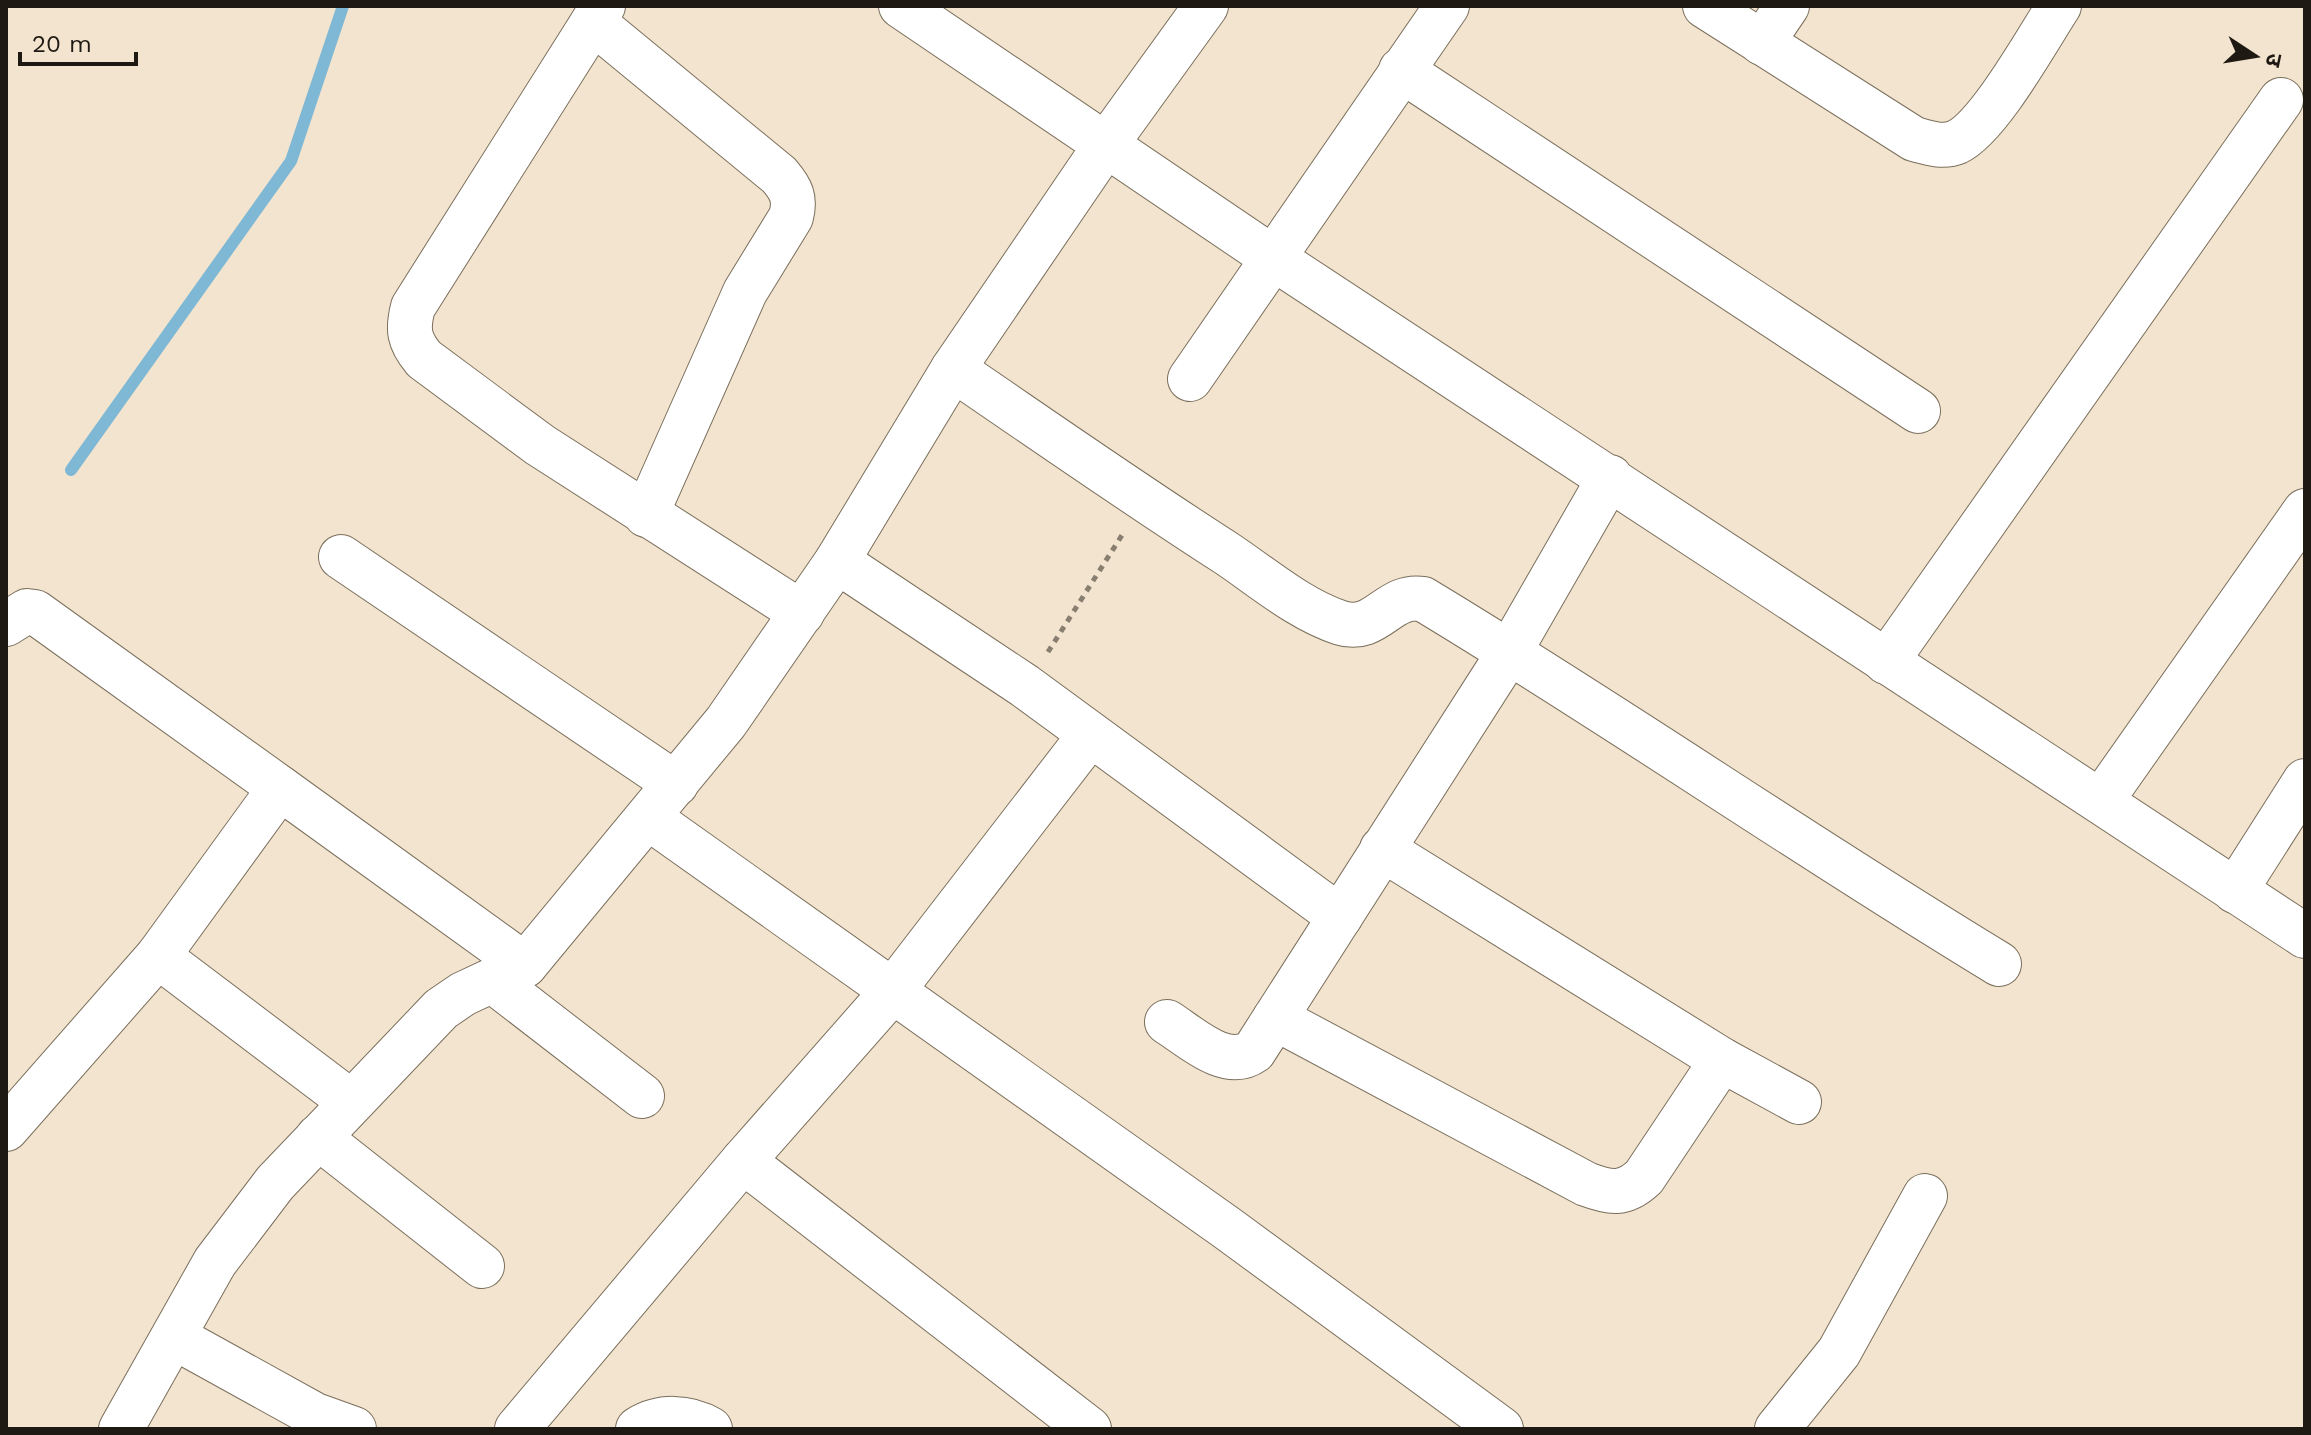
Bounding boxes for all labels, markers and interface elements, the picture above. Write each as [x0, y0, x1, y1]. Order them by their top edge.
scale bar [20, 16, 136, 66]
north arrow [2215, 16, 2295, 96]
text: 20 m [32, 30, 92, 58]
text: उ [2260, 51, 2288, 70]

